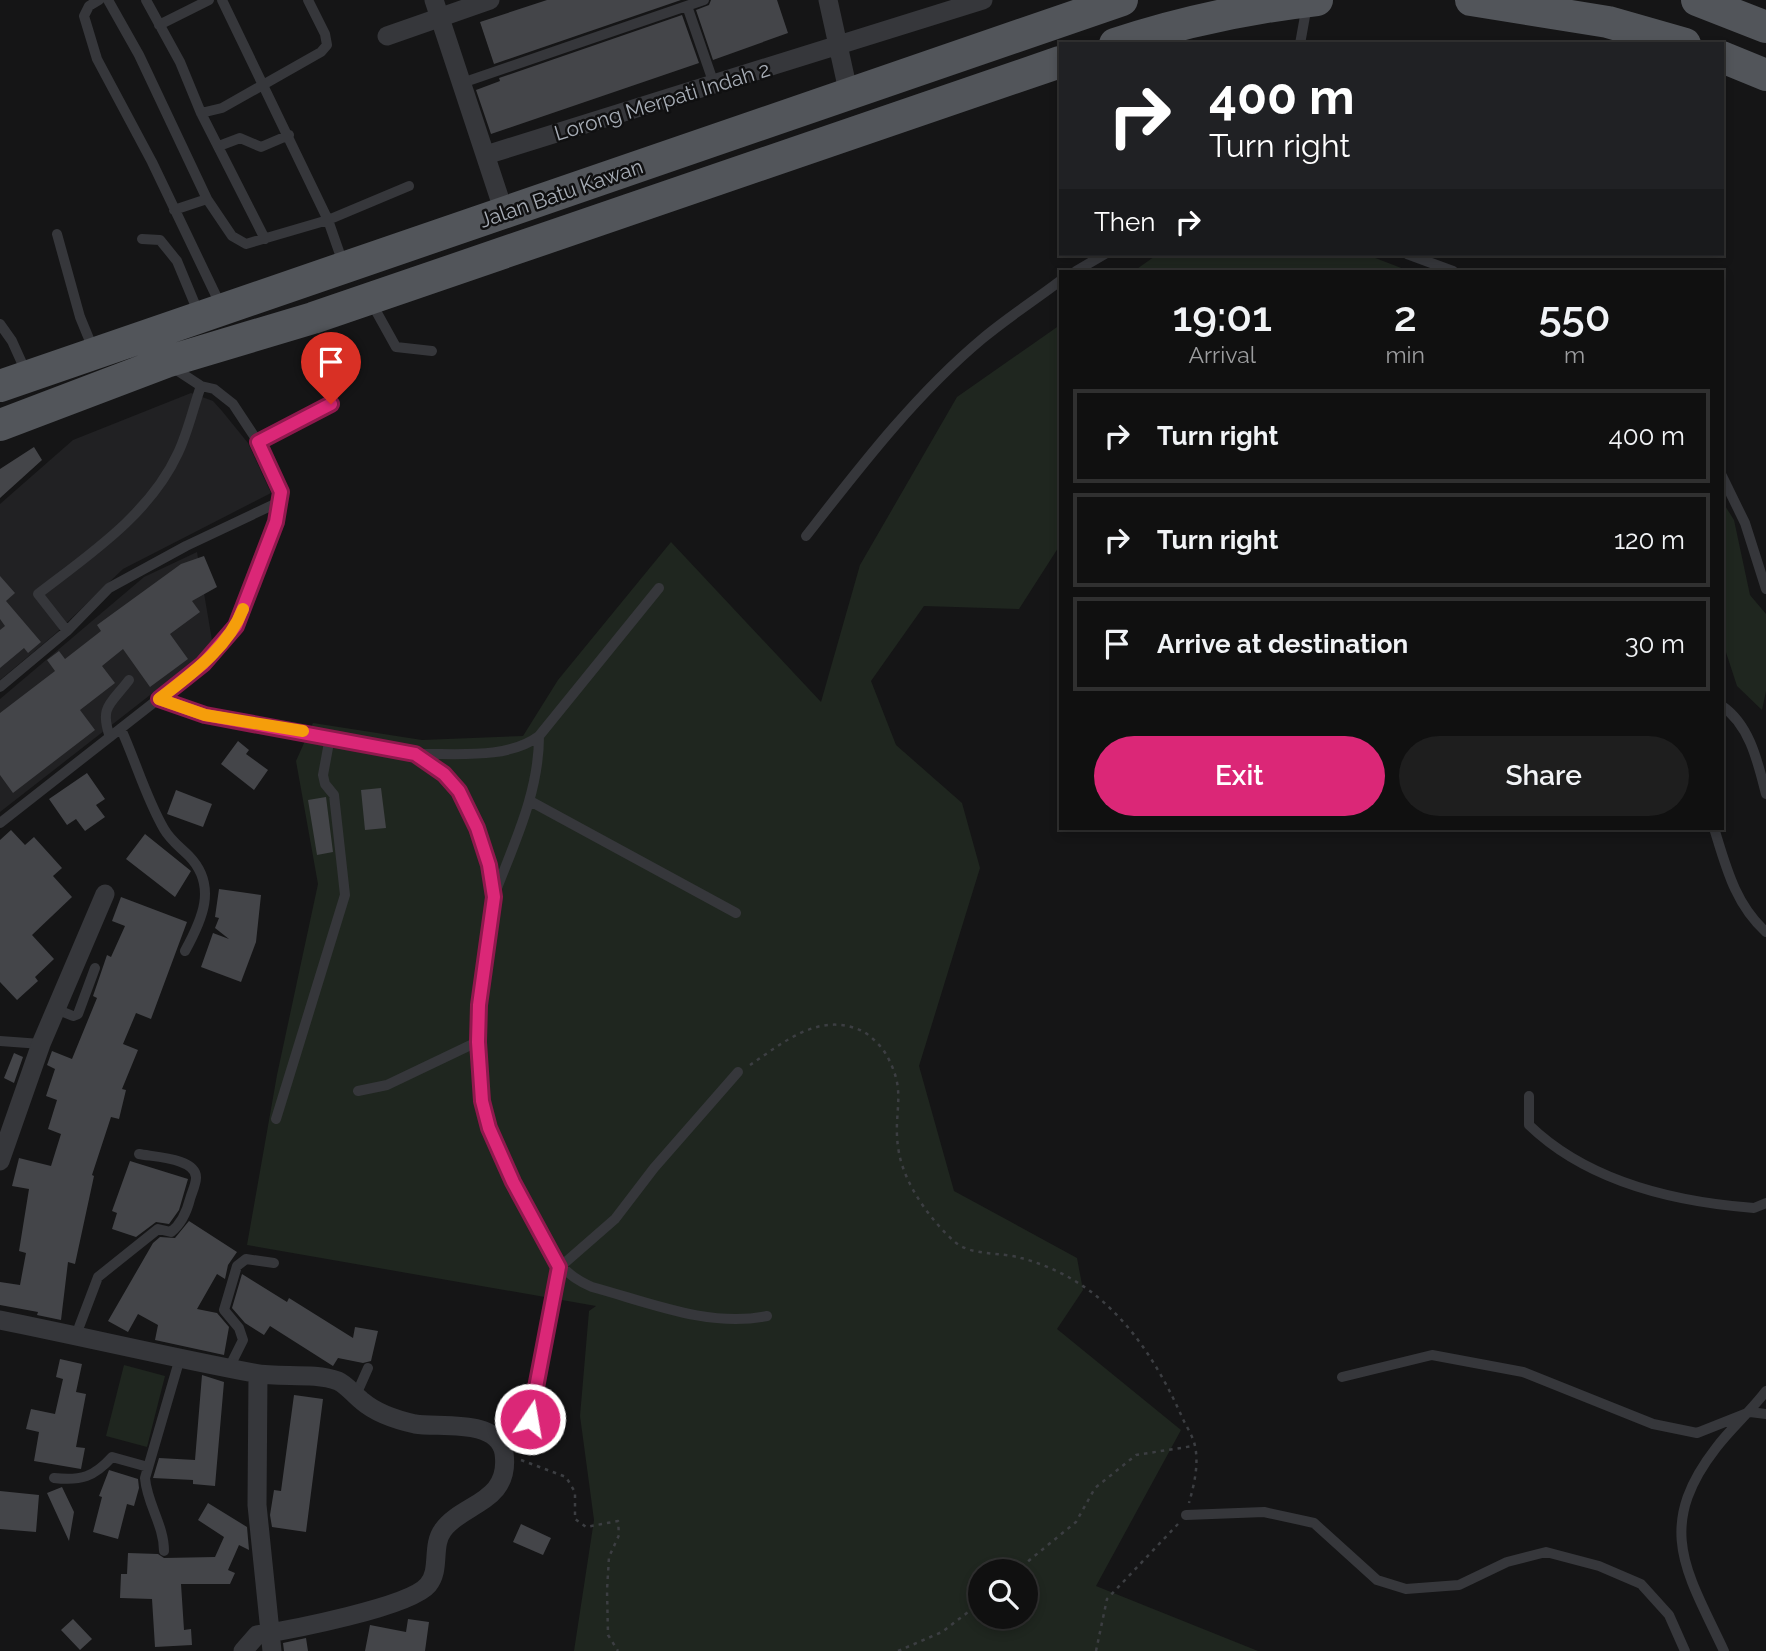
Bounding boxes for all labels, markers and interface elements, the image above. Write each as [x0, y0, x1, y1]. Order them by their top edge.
street label: Lorong Merpati Indah 2 [551, 56, 773, 146]
text: 400 m [1209, 68, 1355, 125]
icon: right [1094, 70, 1185, 161]
text: Turn right [1209, 127, 1350, 164]
street label: Jalan Batu Kawan [476, 153, 646, 233]
icon: right [1169, 203, 1207, 241]
text: Then [1094, 207, 1155, 237]
text: 19:01 [1172, 292, 1272, 341]
text: 2 [1394, 292, 1417, 341]
text: 550 [1538, 292, 1611, 341]
pin [301, 332, 361, 404]
text: Arrival [1188, 341, 1256, 368]
text: min [1385, 341, 1425, 368]
text: m [1564, 341, 1585, 368]
icon: arrive [312, 343, 350, 381]
icon: right [1098, 417, 1136, 455]
text: Turn right [1157, 421, 1278, 451]
text: 400 m [1608, 421, 1685, 451]
icon: right [1098, 521, 1136, 559]
text: Turn right [1157, 525, 1278, 555]
text: 120 m [1614, 525, 1685, 555]
icon: arrive [1098, 625, 1136, 663]
text: Arrive at destination [1157, 629, 1408, 659]
text: 30 m [1625, 629, 1685, 659]
button: Exit [1094, 736, 1385, 816]
button: Share [1399, 736, 1689, 816]
position arrow [493, 1382, 567, 1456]
map controls [968, 1559, 1038, 1629]
button: search [968, 1559, 1038, 1629]

